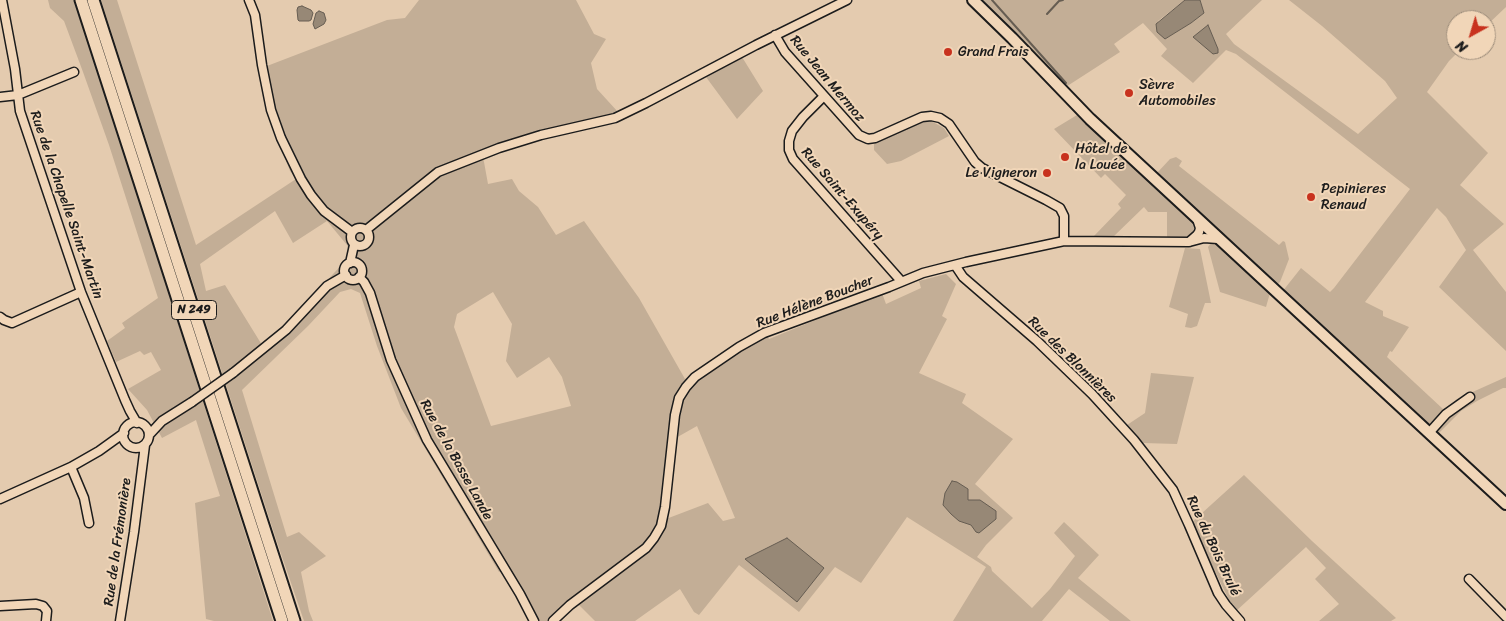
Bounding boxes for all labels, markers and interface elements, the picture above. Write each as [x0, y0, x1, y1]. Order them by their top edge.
north arrow [1446, 10, 1496, 60]
street label: Rue Jean Mermoz [786, 32, 868, 126]
text: N [1450, 34, 1474, 59]
place label: Grand Frais [958, 44, 1029, 60]
marker: Grand Frais [942, 46, 954, 58]
place label: Sèvre Automobiles [1139, 77, 1216, 110]
marker: Sèvre Automobiles [1123, 87, 1135, 99]
street label: Rue de la Chapelle Saint-Martin [26, 109, 106, 301]
place label: Hôtel de la Louée [1075, 141, 1128, 174]
street label: Rue Saint-Exupéry [797, 144, 887, 244]
marker: Hôtel de la Louée [1059, 151, 1071, 163]
place label: Le Vigneron [965, 165, 1037, 181]
marker: Le Vigneron [1041, 167, 1053, 179]
place label: Pepinieres Renaud [1321, 181, 1386, 213]
marker: Pepinieres Renaud [1305, 191, 1317, 203]
street label: Rue Hélène Boucher [754, 272, 876, 332]
road number: N 249 [172, 300, 216, 320]
street label: Rue des Blonnières [1024, 313, 1120, 407]
street label: Rue de la Basse Lande [416, 397, 496, 523]
street label: Rue de la Frémonière [101, 477, 135, 607]
street label: Rue du Bois Brulé [1182, 493, 1244, 599]

